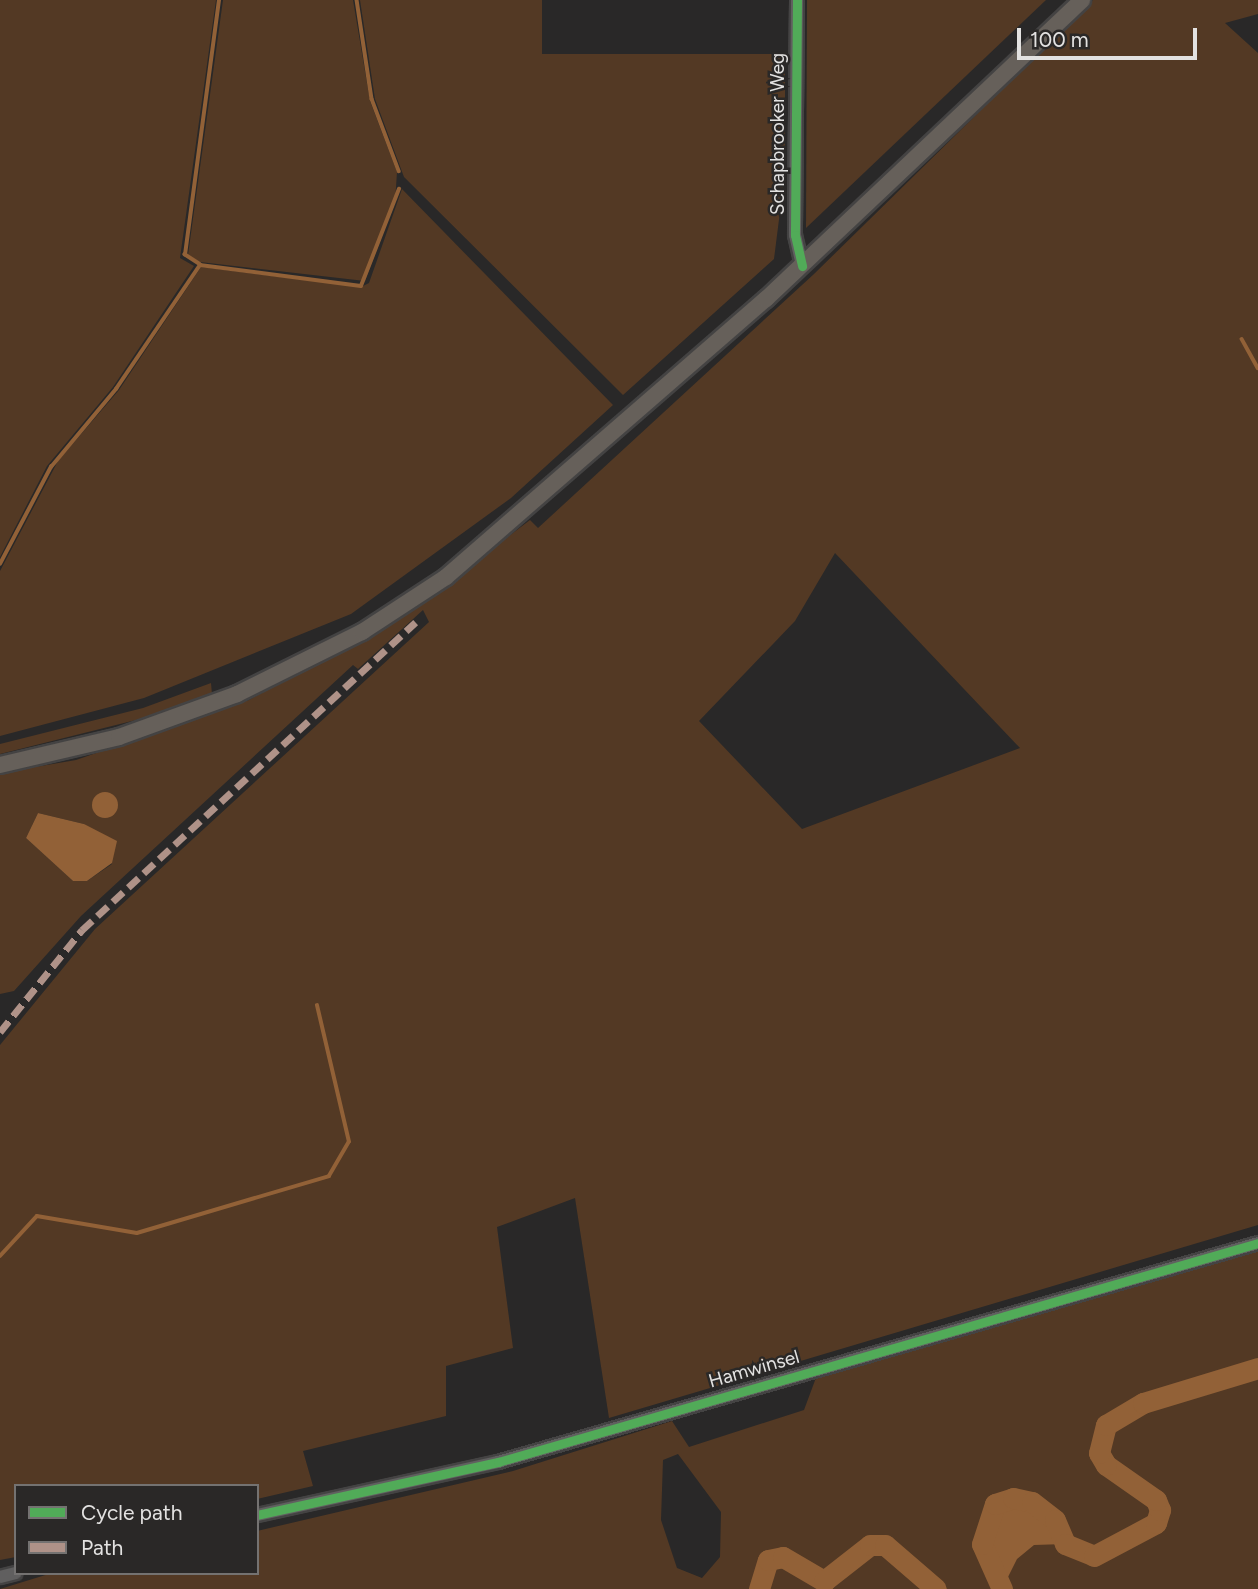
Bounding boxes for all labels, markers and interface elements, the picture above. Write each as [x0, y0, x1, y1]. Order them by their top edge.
scale bar [1020, 14, 1200, 58]
text: 100 m [1030, 27, 1089, 52]
street label: Schapbrooker Weg [767, 53, 789, 215]
street label: Hamwinsel [706, 1345, 802, 1393]
legend [14, 1484, 259, 1575]
text: Cycle path [81, 1500, 182, 1525]
text: Path [81, 1535, 123, 1560]

